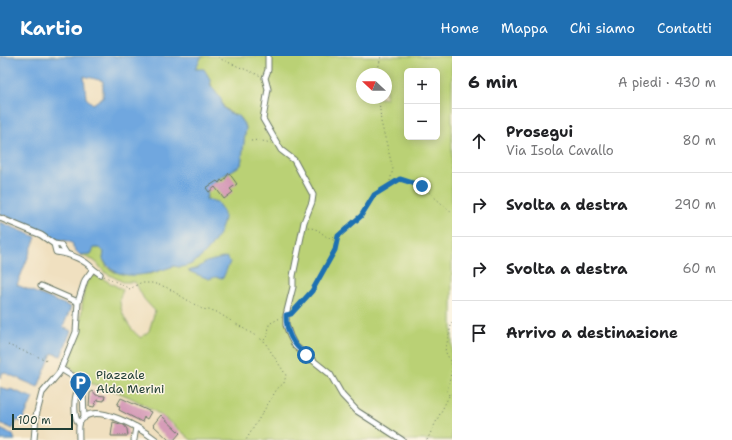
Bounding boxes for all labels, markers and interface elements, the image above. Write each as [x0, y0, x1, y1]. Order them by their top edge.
text: Kartio [20, 16, 83, 41]
text: Home [441, 19, 479, 37]
text: Mappa [501, 19, 548, 37]
text: Chi siamo [570, 19, 635, 37]
text: Contatti [657, 19, 712, 37]
north arrow [356, 68, 392, 104]
map controls [404, 68, 440, 140]
button: + [404, 68, 440, 104]
text: 6 min [468, 71, 518, 93]
text: A piedi · 430 m [618, 74, 716, 91]
button: − [404, 104, 440, 140]
text: Prosegui [506, 122, 573, 142]
icon: ahead [468, 130, 490, 152]
text: 80 m [682, 132, 716, 149]
text: Via Isola Cavallo [506, 142, 614, 159]
route end [413, 177, 431, 195]
icon: right [468, 194, 490, 216]
text: Svolta a destra [506, 195, 628, 215]
text: 290 m [674, 196, 716, 213]
icon: right [468, 258, 490, 280]
text: Svolta a destra [506, 259, 628, 279]
text: 60 m [683, 260, 716, 277]
icon: arrive [468, 322, 490, 344]
text: Arrivo a destinazione [506, 323, 678, 343]
route start [297, 346, 315, 364]
place label: Piazzale Alda Merini [96, 367, 164, 397]
parking icon: Piazzale Alda Merini [67, 369, 93, 402]
scale bar [12, 412, 73, 431]
text: 100 m [18, 413, 51, 428]

